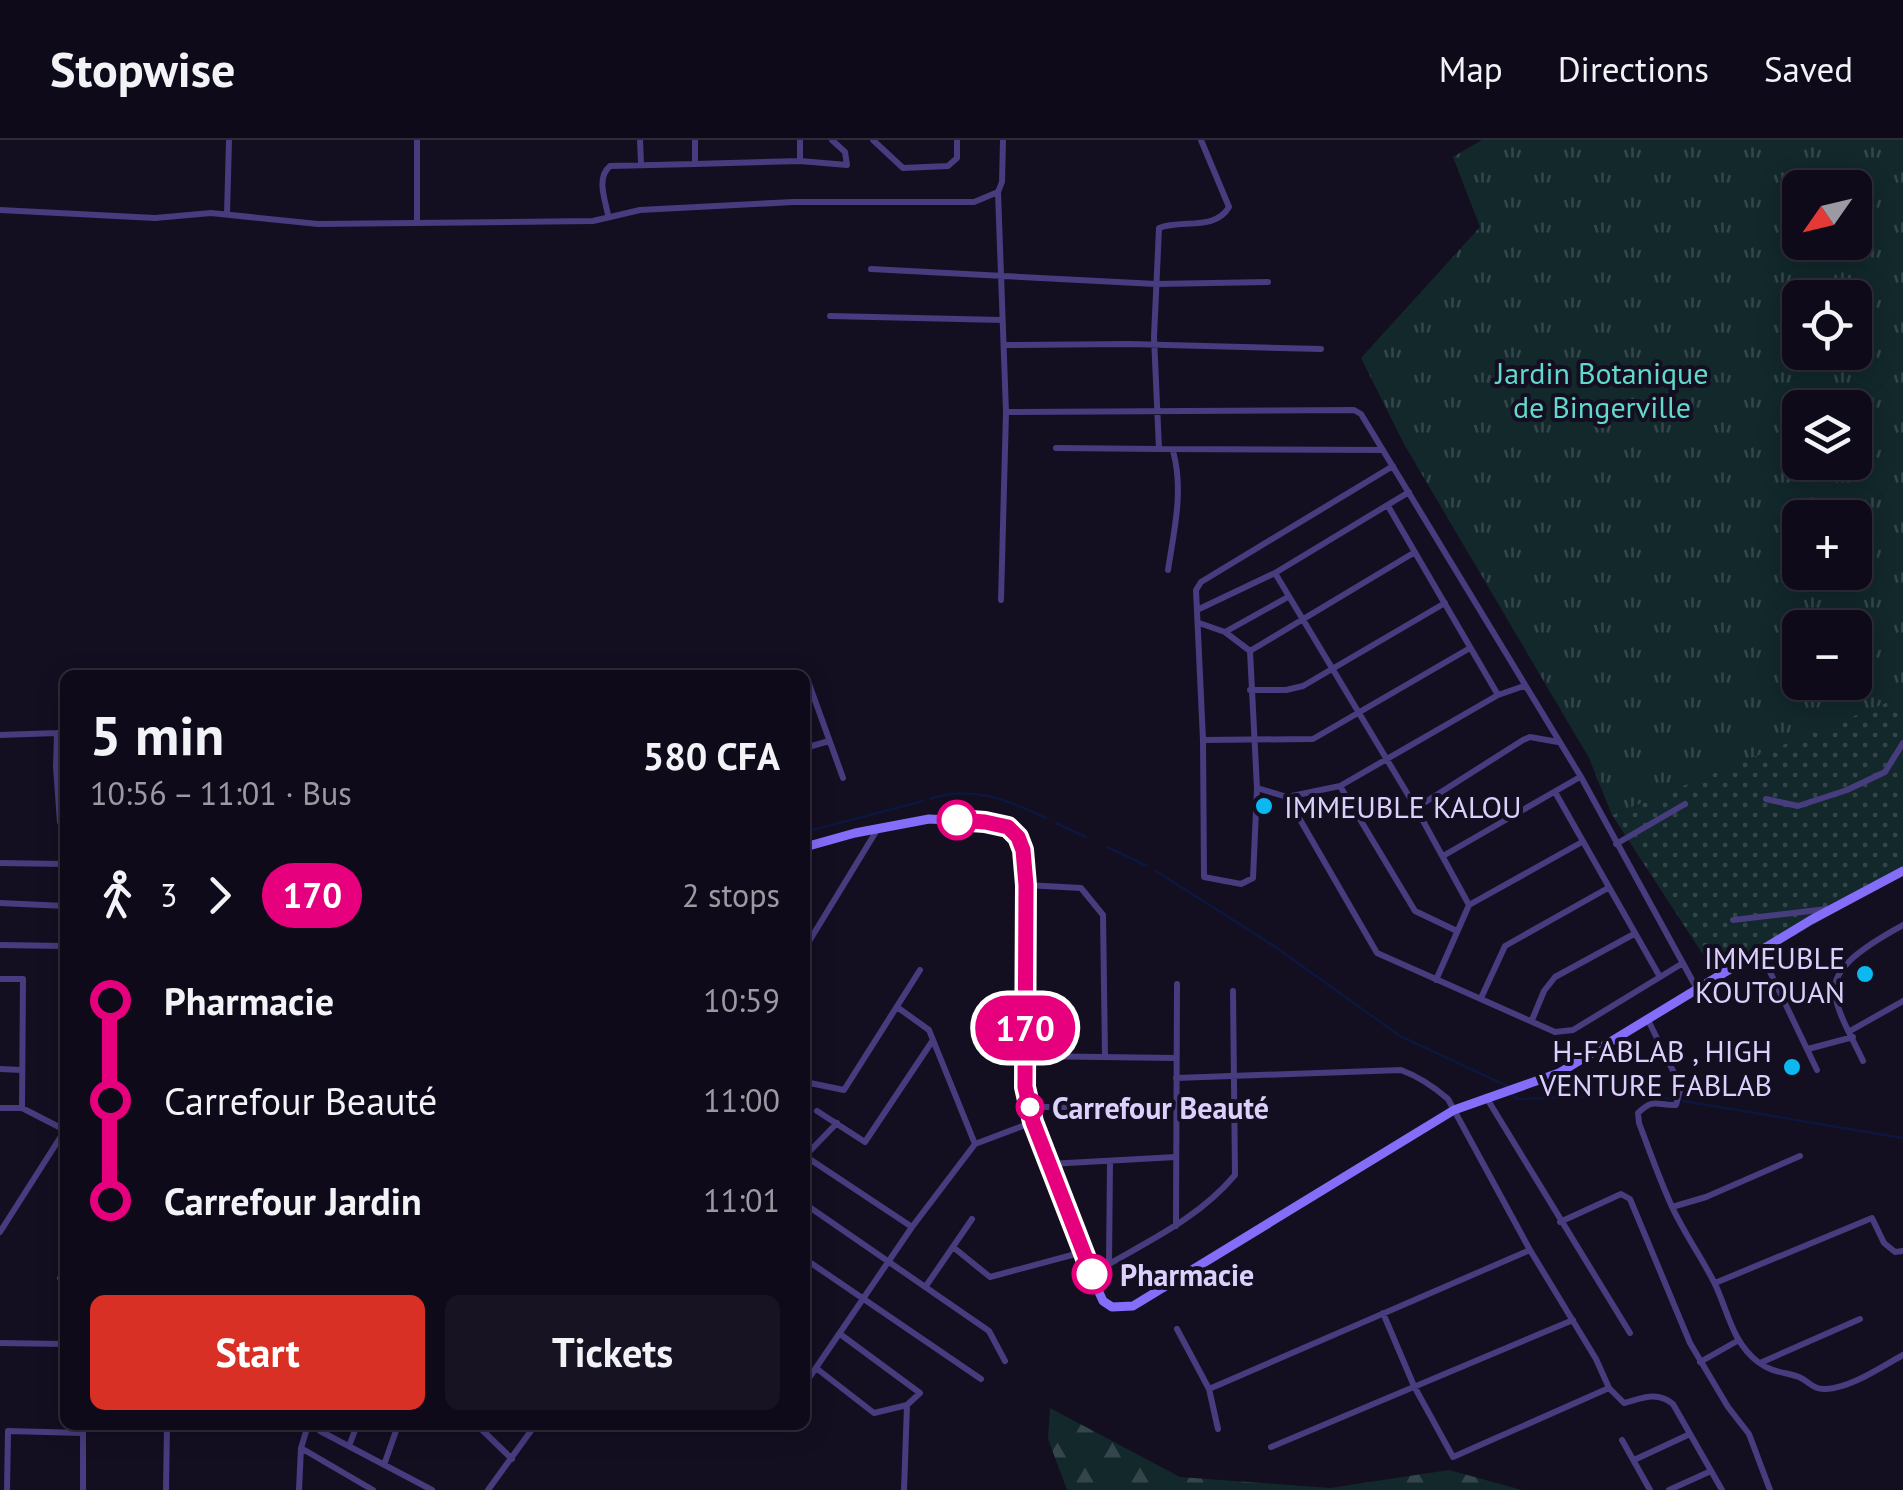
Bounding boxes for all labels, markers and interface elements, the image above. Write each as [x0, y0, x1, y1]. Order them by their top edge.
text: Stopwise [50, 38, 235, 100]
text: Map [1439, 46, 1503, 92]
text: Directions [1558, 46, 1709, 92]
text: Saved [1764, 46, 1853, 92]
north arrow [1782, 170, 1872, 260]
map controls [1782, 170, 1872, 700]
button: locate [1782, 280, 1872, 370]
park label: Jardin Botanique de Bingerville [1493, 353, 1709, 426]
button: layers [1782, 390, 1872, 480]
button: + [1782, 500, 1872, 590]
button: − [1782, 610, 1872, 700]
text: 5 min [90, 699, 224, 770]
text: 580 CFA [643, 731, 780, 780]
text: 10:56 – 11:01 · Bus [90, 772, 352, 814]
place label: IMMEUBLE KALOU [1284, 787, 1522, 826]
marker: IMMEUBLE KALOU [1253, 795, 1275, 817]
unlabelled marker [938, 801, 976, 839]
icon: walk [90, 868, 145, 923]
icon: forward [192, 868, 247, 923]
text: 170 [282, 872, 342, 918]
text: 3 [160, 874, 177, 916]
text: 2 stops [682, 874, 780, 916]
place label: IMMEUBLE KOUTOUAN [1695, 938, 1845, 1011]
marker: IMMEUBLE KOUTOUAN [1854, 963, 1876, 985]
text: Pharmacie [164, 976, 334, 1025]
text: 10:59 [703, 979, 780, 1021]
line badge: 170 [968, 996, 1082, 1060]
text: 170 [995, 1005, 1055, 1051]
place label: H-FABLAB , HIGH VENTURE FABLAB [1538, 1031, 1772, 1104]
marker: H-FABLAB , HIGH VENTURE FABLAB [1781, 1056, 1803, 1078]
text: Carrefour Beauté [164, 1076, 437, 1125]
text: 11:00 [703, 1079, 780, 1121]
place label: Carrefour Beauté [1052, 1088, 1269, 1127]
marker: Carrefour Beauté [1017, 1094, 1043, 1120]
text: Carrefour Jardin [164, 1176, 422, 1225]
text: 11:01 [703, 1179, 780, 1221]
marker: Pharmacie [1073, 1255, 1111, 1293]
place label: Pharmacie [1120, 1255, 1254, 1294]
button: Start [90, 1295, 425, 1410]
button: Tickets [445, 1295, 780, 1410]

